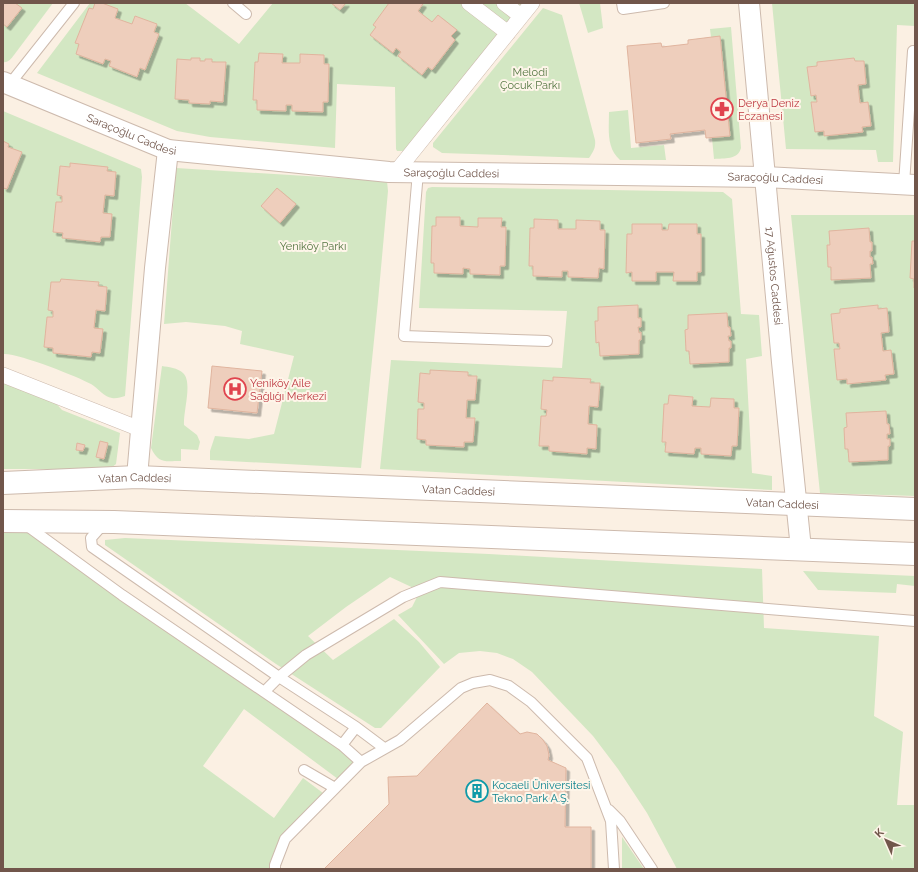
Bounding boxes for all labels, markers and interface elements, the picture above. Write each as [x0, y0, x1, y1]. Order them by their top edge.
park label: Melodi Çocuk Parkı [500, 66, 560, 92]
pharmacy icon: Derya Deniz Eczanesi [709, 96, 735, 122]
place label: Derya Deniz Eczanesi [738, 97, 800, 123]
street label: Saraçoğlu Caddesi [85, 111, 177, 157]
street label: Saraçoğlu Caddesi [404, 166, 499, 180]
street label: Saraçoğlu Caddesi [727, 170, 824, 187]
street label: 17 Ağustos Caddesi [763, 226, 785, 326]
park label: Yeniköy Parkı [280, 240, 346, 253]
hospital icon: Yeniköy Aile Sağlığı Merkezi [222, 376, 248, 402]
place label: Yeniköy Aile Sağlığı Merkezi [250, 377, 326, 403]
street label: Vatan Caddesi [98, 470, 172, 485]
street label: Vatan Caddesi [422, 482, 495, 498]
street label: Vatan Caddesi [745, 496, 819, 512]
building icon: Kocaeli Üniversitesi Tekno Park A.Ş. [464, 778, 490, 804]
place label: Kocaeli Üniversitesi Tekno Park A.Ş. [492, 779, 590, 805]
north arrow [866, 820, 906, 860]
text: K [872, 826, 887, 840]

